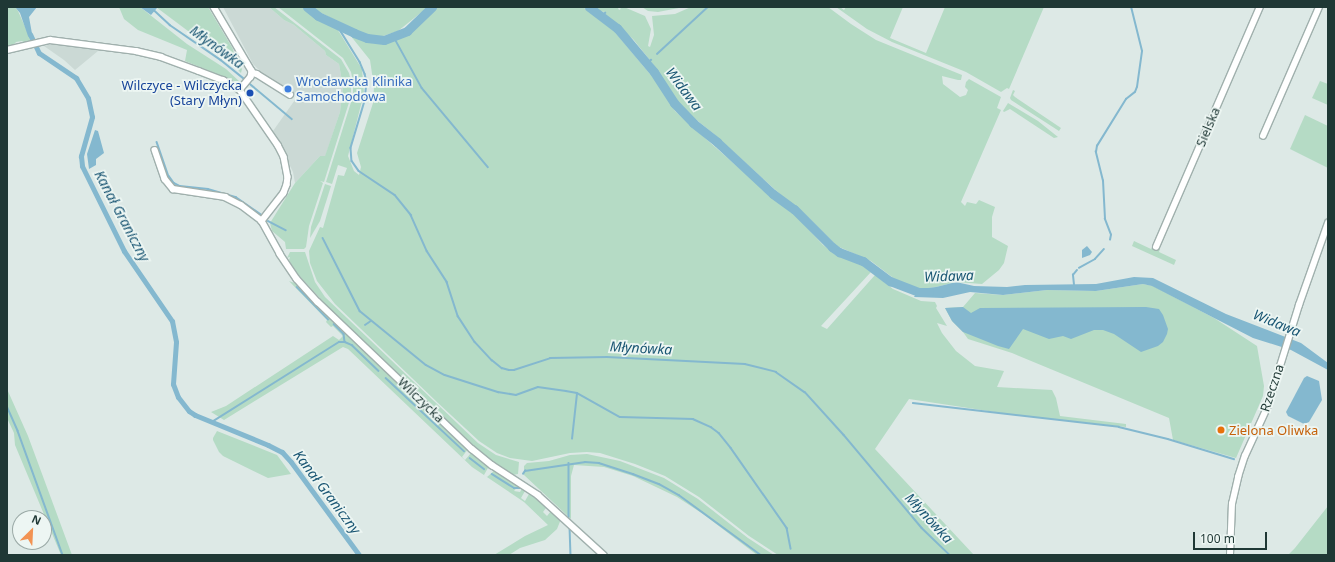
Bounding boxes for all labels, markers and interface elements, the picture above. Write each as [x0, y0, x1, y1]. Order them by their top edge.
water label: Młynówka [187, 22, 247, 72]
water label: Widawa [662, 64, 706, 114]
place label: Wrocławska Klinika Samochodowa [296, 74, 412, 105]
place label: Wilczyce - Wilczycka (Stary Młyn) [121, 78, 242, 109]
marker: Wrocławska Klinika Samochodowa [283, 84, 293, 94]
marker: Wilczyce - Wilczycka (Stary Młyn) [245, 88, 255, 98]
street label: Sielska [1193, 105, 1223, 149]
water label: Kanał Graniczny [91, 168, 153, 264]
water label: Widawa [924, 267, 974, 285]
water label: Widawa [1251, 306, 1303, 340]
water label: Młynówka [609, 338, 673, 358]
street label: Rzeczna [1257, 362, 1287, 414]
street label: Wilczycka [395, 374, 447, 426]
place label: Zielona Oliwka [1229, 422, 1318, 438]
marker: Zielona Oliwka [1216, 425, 1226, 435]
water label: Kanał Graniczny [290, 447, 364, 537]
water label: Młynówka [901, 489, 957, 547]
north arrow [12, 510, 52, 550]
text: N [30, 511, 44, 528]
scale bar [1195, 524, 1269, 550]
text: 100 m [1200, 530, 1235, 547]

